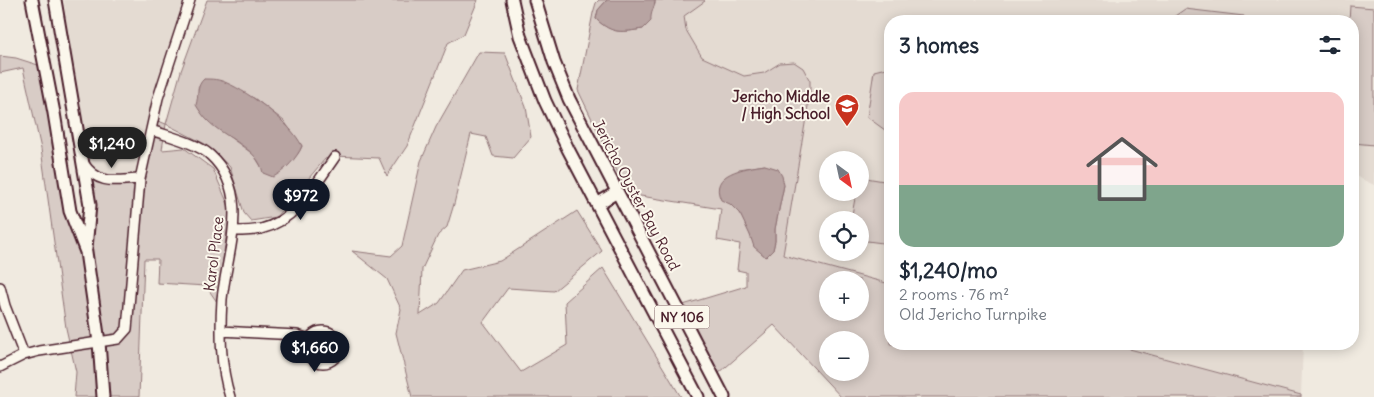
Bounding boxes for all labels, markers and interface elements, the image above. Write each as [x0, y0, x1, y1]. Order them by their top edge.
icon: filters [1316, 31, 1344, 59]
text: 3 homes [899, 32, 979, 59]
place label: Jericho Middle / High School [732, 87, 830, 124]
school or university icon: Jericho Middle / High School [834, 93, 860, 127]
street label: Jericho Oyster Bay Road [588, 116, 685, 274]
icon: home [1077, 124, 1167, 214]
pin: $1,240 [71, 126, 153, 169]
text: $1,240 [89, 133, 135, 153]
north arrow [819, 151, 869, 201]
map controls [819, 151, 869, 381]
pin: $972 [271, 178, 331, 221]
text: $972 [284, 185, 318, 205]
button: locate [819, 211, 869, 261]
street label: Karol Place [199, 215, 228, 293]
text: $1,240/mo [899, 257, 998, 284]
button: + [819, 271, 869, 321]
text: 2 rooms · 76 m² [899, 284, 1009, 304]
text: Old Jericho Turnpike [899, 304, 1047, 324]
road number: NY 106 [654, 306, 710, 328]
pin: $1,660 [274, 330, 356, 373]
button: − [819, 331, 869, 381]
text: $1,660 [291, 337, 339, 357]

